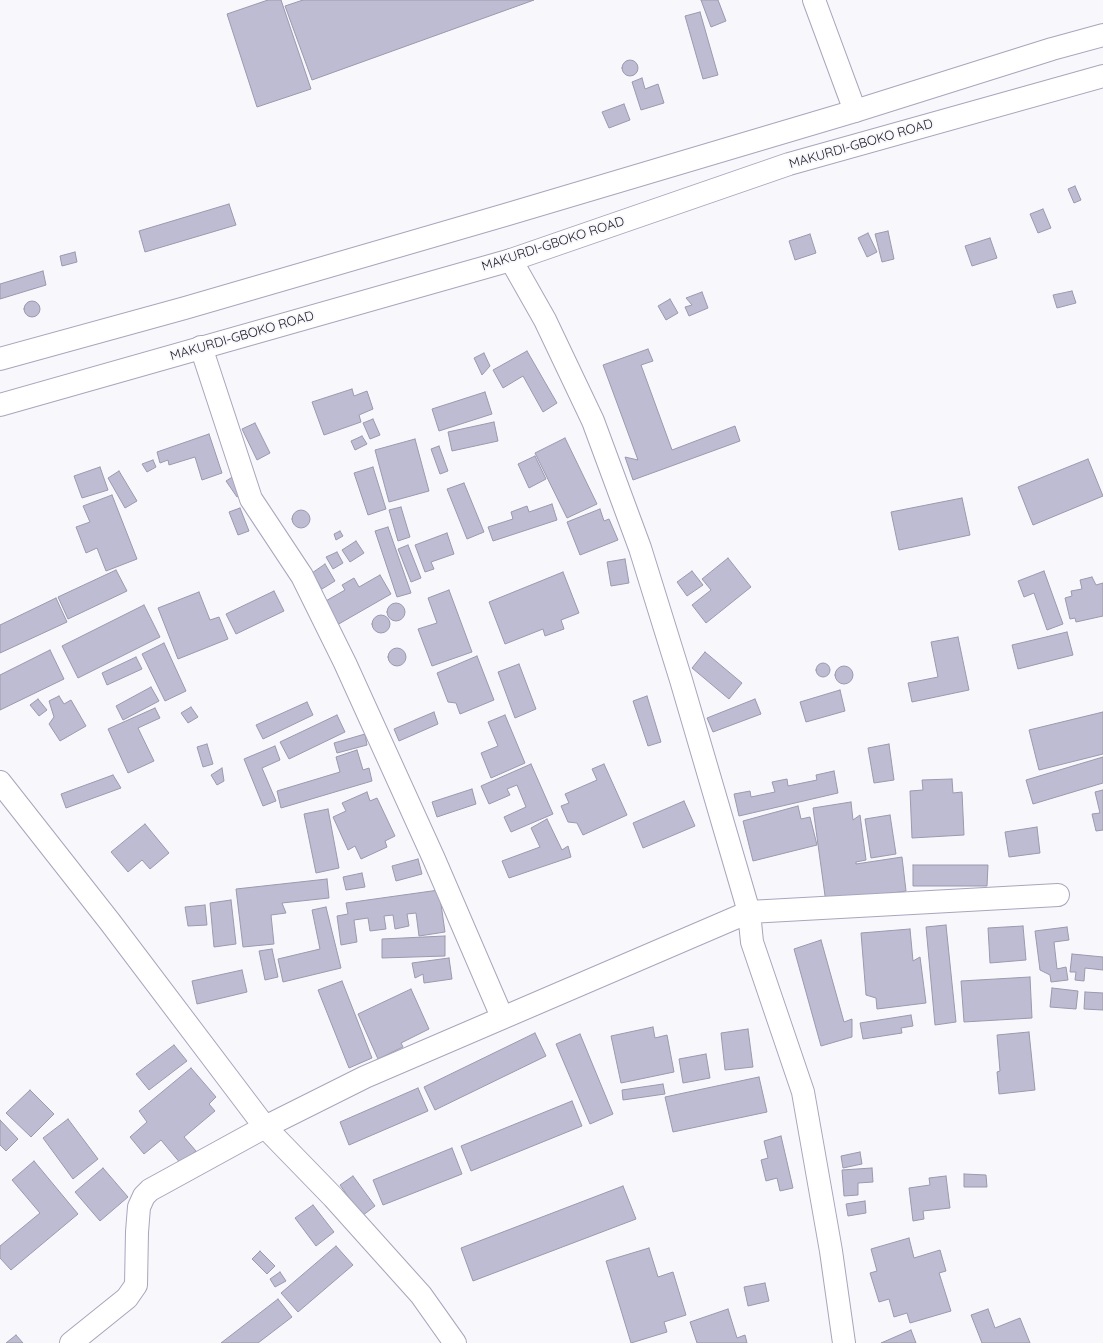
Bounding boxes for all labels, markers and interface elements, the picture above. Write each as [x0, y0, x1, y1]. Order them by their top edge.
street label: MAKURDI-GBOKO ROAD [787, 116, 935, 172]
street label: MAKURDI-GBOKO ROAD [480, 214, 626, 274]
street label: MAKURDI-GBOKO ROAD [168, 308, 316, 364]

